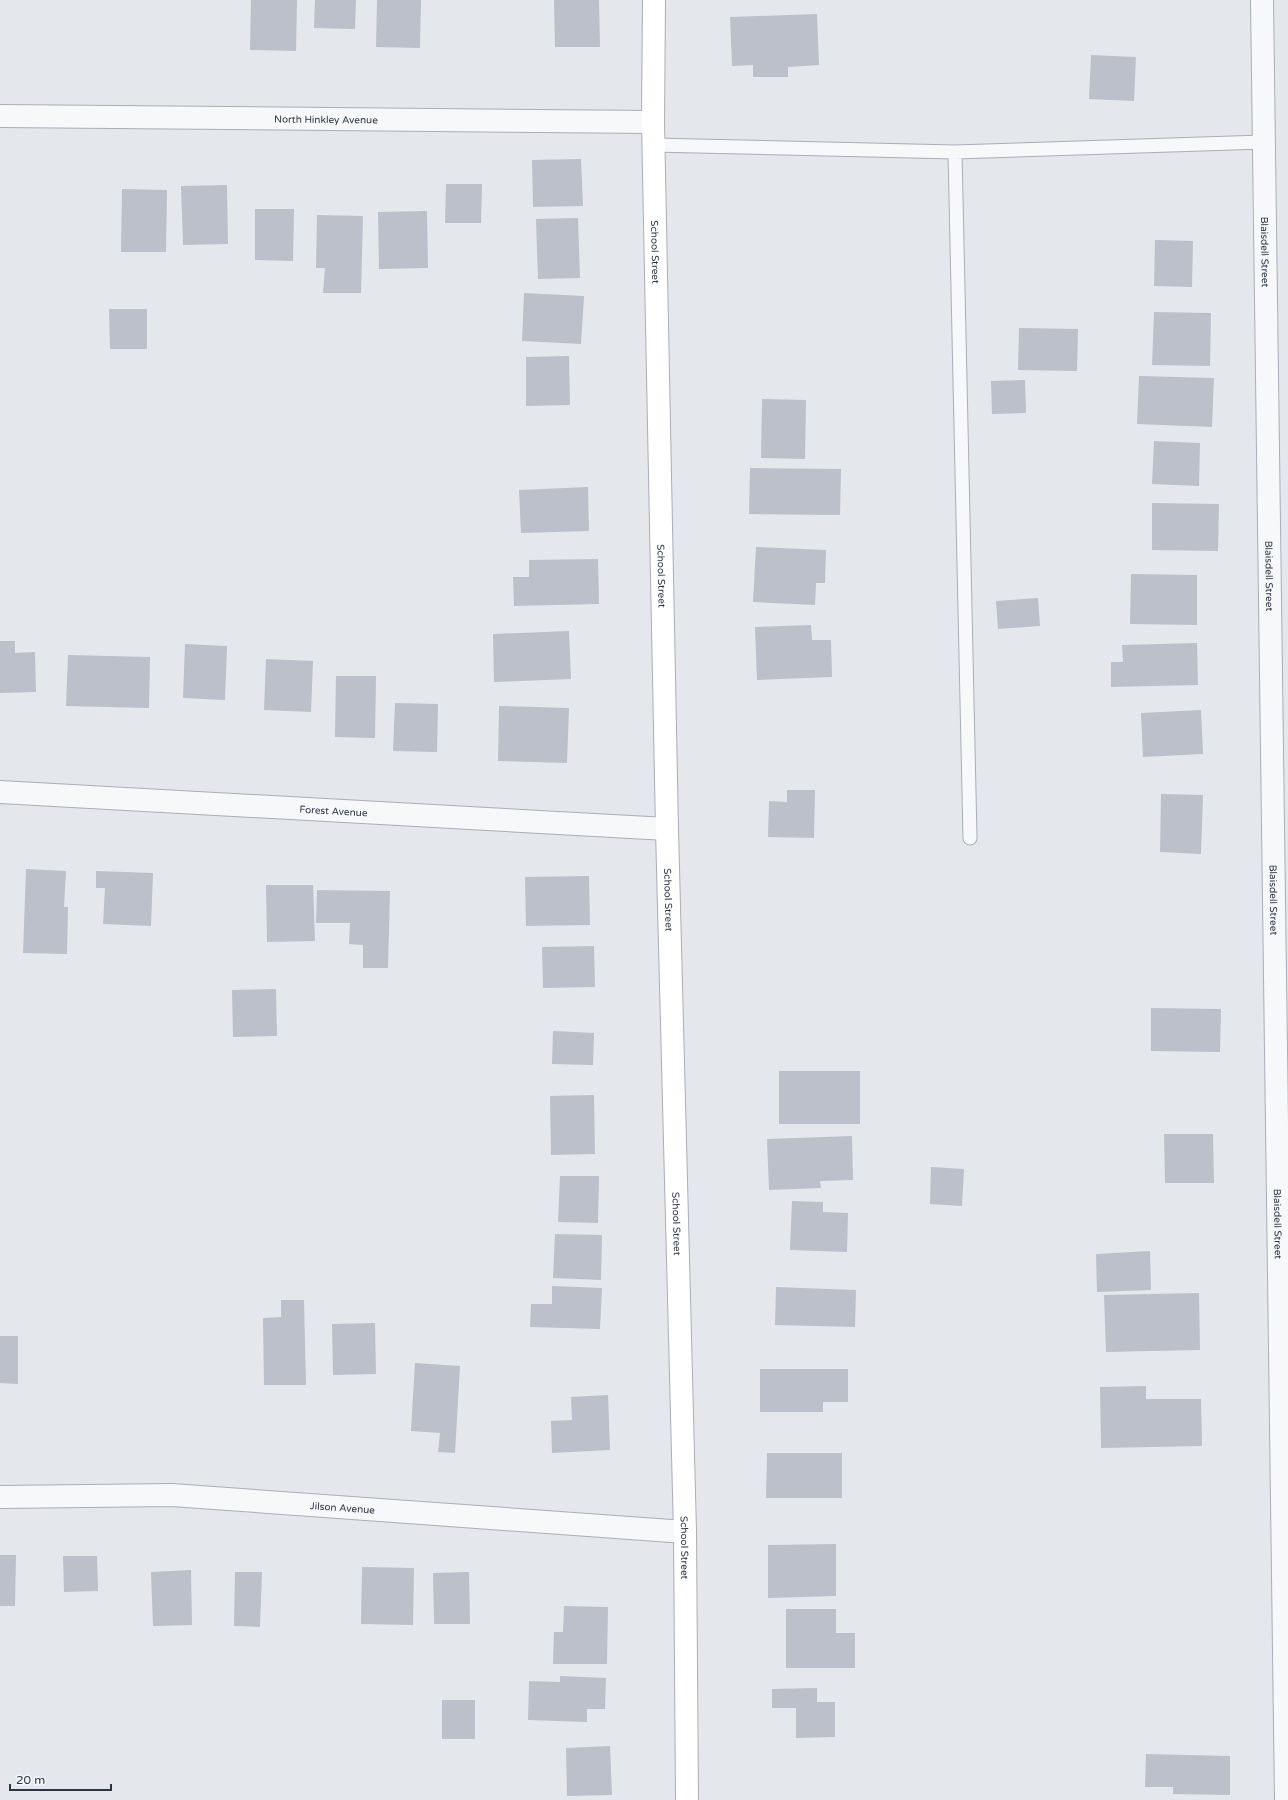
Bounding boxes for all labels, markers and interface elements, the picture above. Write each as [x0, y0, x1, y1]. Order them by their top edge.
street label: North Hinkley Avenue [274, 114, 378, 126]
street label: Blaisdell Street [1258, 217, 1271, 288]
street label: School Street [648, 220, 661, 284]
street label: Blaisdell Street [1262, 541, 1275, 611]
street label: School Street [654, 544, 668, 608]
street label: Forest Avenue [299, 804, 368, 819]
street label: Blaisdell Street [1267, 865, 1279, 935]
street label: School Street [661, 868, 675, 932]
street label: Blaisdell Street [1271, 1189, 1284, 1259]
street label: School Street [669, 1192, 683, 1256]
street label: Jilson Avenue [310, 1500, 376, 1517]
street label: School Street [678, 1516, 690, 1580]
scale bar [10, 1766, 111, 1792]
text: 20 m [16, 1773, 45, 1787]

